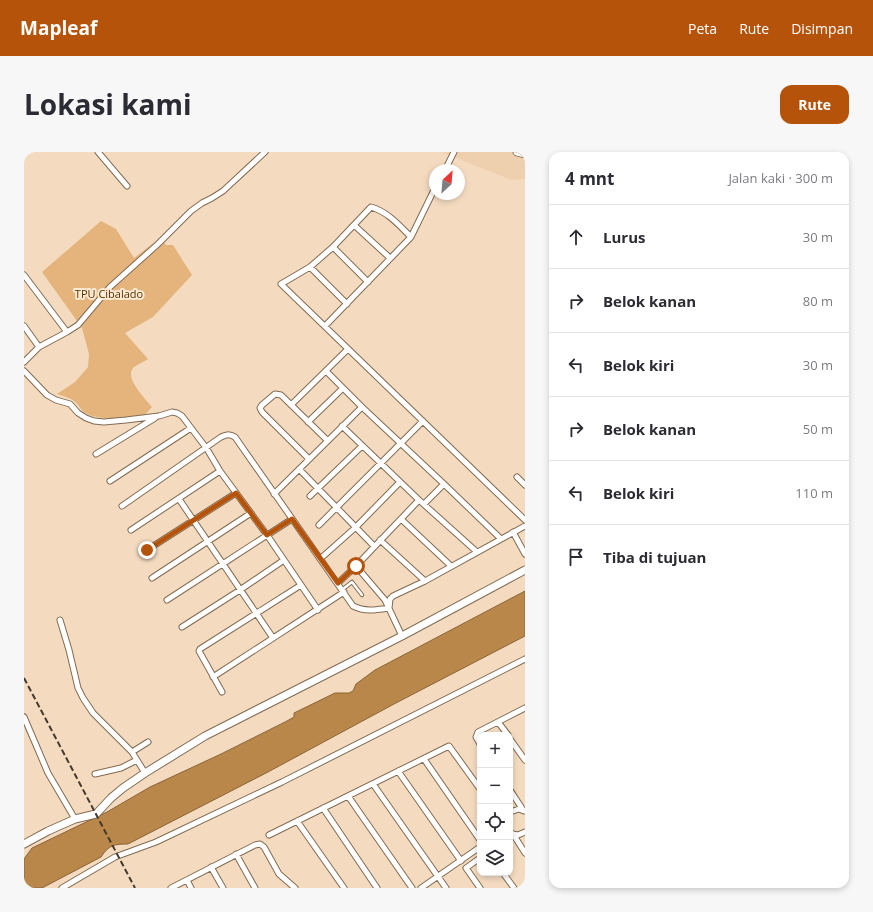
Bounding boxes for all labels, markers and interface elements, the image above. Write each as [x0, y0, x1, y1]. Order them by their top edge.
text: Mapleaf [20, 15, 97, 41]
text: Peta [688, 19, 717, 38]
text: Rute [739, 19, 769, 38]
text: Disimpan [791, 19, 853, 38]
text: Lokasi kami [24, 85, 191, 123]
button: Rute [780, 85, 849, 124]
north arrow [429, 164, 465, 200]
text: 4 mnt [565, 167, 614, 190]
text: Jalan kaki · 300 m [728, 169, 833, 187]
icon: ahead [565, 226, 587, 248]
text: Lurus [603, 227, 645, 247]
text: 30 m [803, 228, 833, 246]
park label: TPU Cibalado [75, 286, 144, 301]
icon: right [565, 290, 587, 312]
text: Belok kanan [603, 291, 696, 311]
text: 80 m [803, 292, 833, 310]
icon: left [565, 354, 587, 376]
text: Belok kiri [603, 355, 674, 375]
text: 30 m [803, 356, 833, 374]
icon: right [565, 418, 587, 440]
text: Belok kanan [603, 419, 696, 439]
text: 50 m [803, 420, 833, 438]
icon: left [565, 482, 587, 504]
text: Belok kiri [603, 483, 674, 503]
text: 110 m [795, 484, 833, 502]
route end [138, 541, 156, 559]
icon: arrive [565, 546, 587, 568]
text: Tiba di tujuan [603, 547, 706, 567]
route start [347, 557, 365, 575]
map controls [477, 732, 513, 876]
button: + [477, 732, 513, 768]
button: − [477, 768, 513, 804]
button: locate [477, 804, 513, 840]
button: layers [477, 840, 513, 876]

